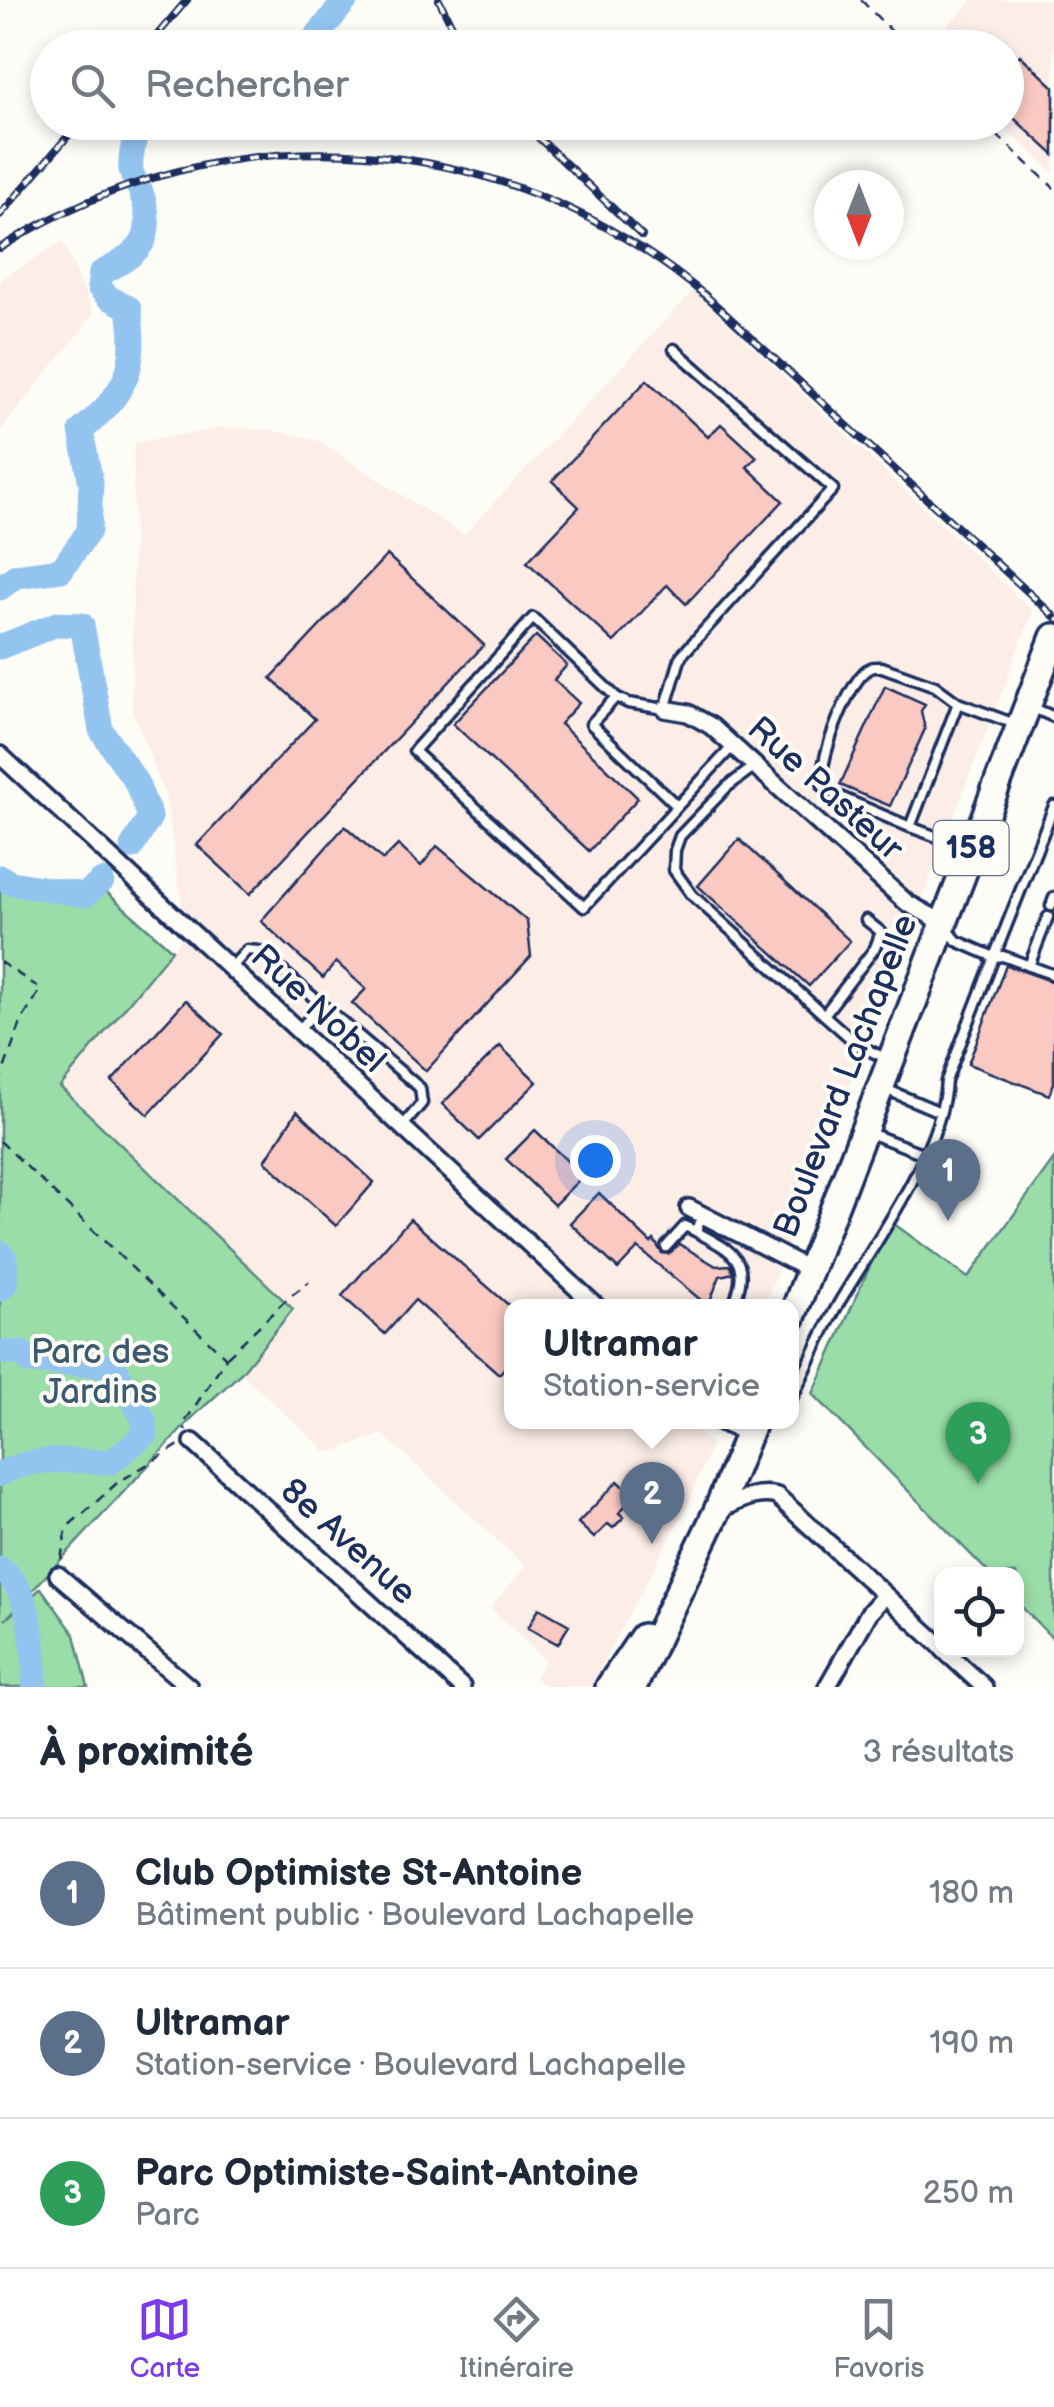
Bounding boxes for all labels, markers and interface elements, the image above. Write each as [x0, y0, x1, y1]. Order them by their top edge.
search box [30, 30, 1024, 140]
icon: search [65, 58, 120, 113]
text: Rechercher [145, 63, 349, 108]
north arrow [814, 170, 904, 260]
street label: Rue Pasteur [738, 708, 913, 871]
road number: 158 [934, 821, 1008, 875]
street label: Boulevard Lachapelle [765, 908, 927, 1244]
street label: Rue Nobel [242, 936, 394, 1082]
your location [570, 1135, 621, 1186]
pin: 1 [916, 1138, 980, 1221]
popup [504, 1299, 799, 1429]
text: Ultramar [543, 1322, 698, 1367]
park label: Parc des Jardins [31, 1331, 169, 1414]
text: Station-service [543, 1367, 760, 1406]
pin: 3 [946, 1402, 1010, 1484]
pin: 2 [620, 1462, 684, 1544]
street label: 8e Avenue [271, 1470, 425, 1614]
map controls [934, 1567, 1024, 1657]
button: locate [934, 1567, 1024, 1657]
text: À proximité [40, 1727, 253, 1778]
text: 3 résultats [862, 1733, 1014, 1772]
text: Club Optimiste St-Antoine [135, 1851, 582, 1896]
text: 1 [66, 1874, 79, 1913]
text: 180 m [929, 1874, 1014, 1913]
text: Bâtiment public · Boulevard Lachapelle [135, 1896, 694, 1935]
text: Ultramar [135, 2001, 290, 2046]
text: 2 [63, 2024, 82, 2063]
text: 190 m [929, 2024, 1014, 2063]
text: Station-service · Boulevard Lachapelle [135, 2046, 686, 2085]
text: Parc Optimiste-Saint-Antoine [135, 2151, 639, 2196]
text: 3 [63, 2174, 82, 2213]
text: 250 m [923, 2174, 1014, 2213]
text: Parc [135, 2196, 200, 2235]
tab: Carte [130, 2292, 200, 2385]
tab: Itinéraire [459, 2292, 574, 2385]
tab: Favoris [833, 2292, 924, 2385]

